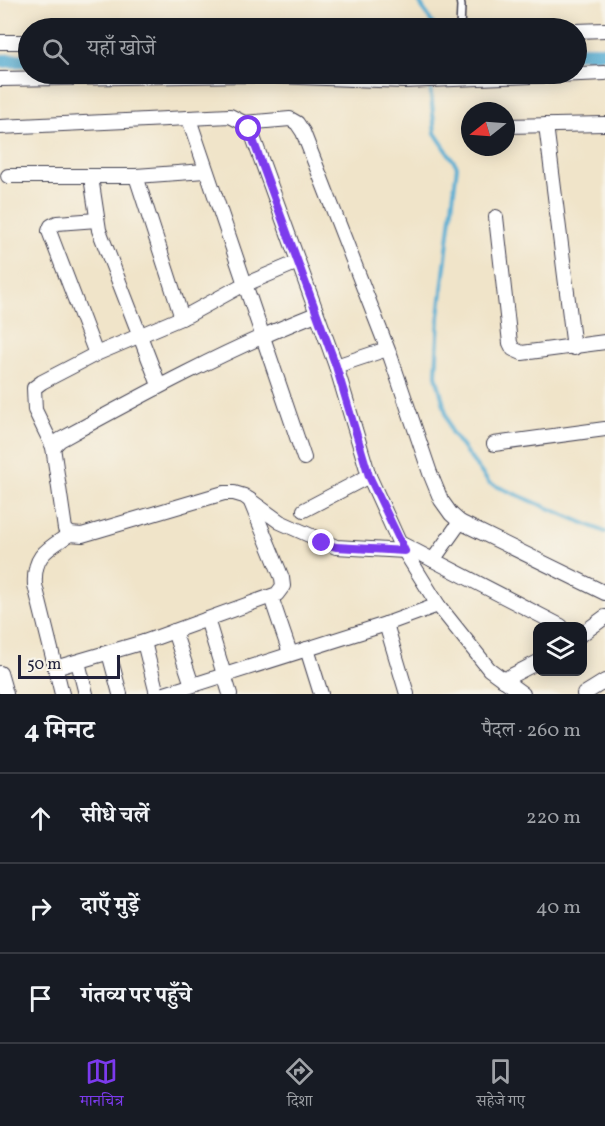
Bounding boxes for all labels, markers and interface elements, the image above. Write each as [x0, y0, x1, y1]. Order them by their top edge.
search box [18, 18, 587, 84]
text: यहाँ खोजें [87, 34, 156, 65]
icon: search [39, 35, 72, 68]
north arrow [461, 102, 515, 156]
route start [235, 115, 261, 141]
route end [308, 529, 334, 555]
map controls [533, 622, 587, 676]
button: layers [533, 622, 587, 676]
scale bar [18, 652, 120, 680]
text: 50 m [27, 654, 61, 676]
text: 4 मिनट [24, 713, 94, 749]
text: पैदल · 260 m [482, 717, 581, 745]
text: सीधे चलें [81, 801, 149, 832]
icon: ahead [24, 802, 57, 835]
text: 220 m [526, 804, 581, 832]
text: दाएँ मुड़ें [81, 891, 139, 922]
icon: right [24, 892, 57, 925]
text: 40 m [536, 894, 581, 922]
text: गंतव्य पर पहुँचे [81, 981, 192, 1012]
icon: arrive [24, 982, 57, 1015]
tab: मानचित्र [80, 1055, 123, 1116]
tab: दिशा [283, 1055, 316, 1116]
tab: सहेजे गए [476, 1055, 525, 1116]

